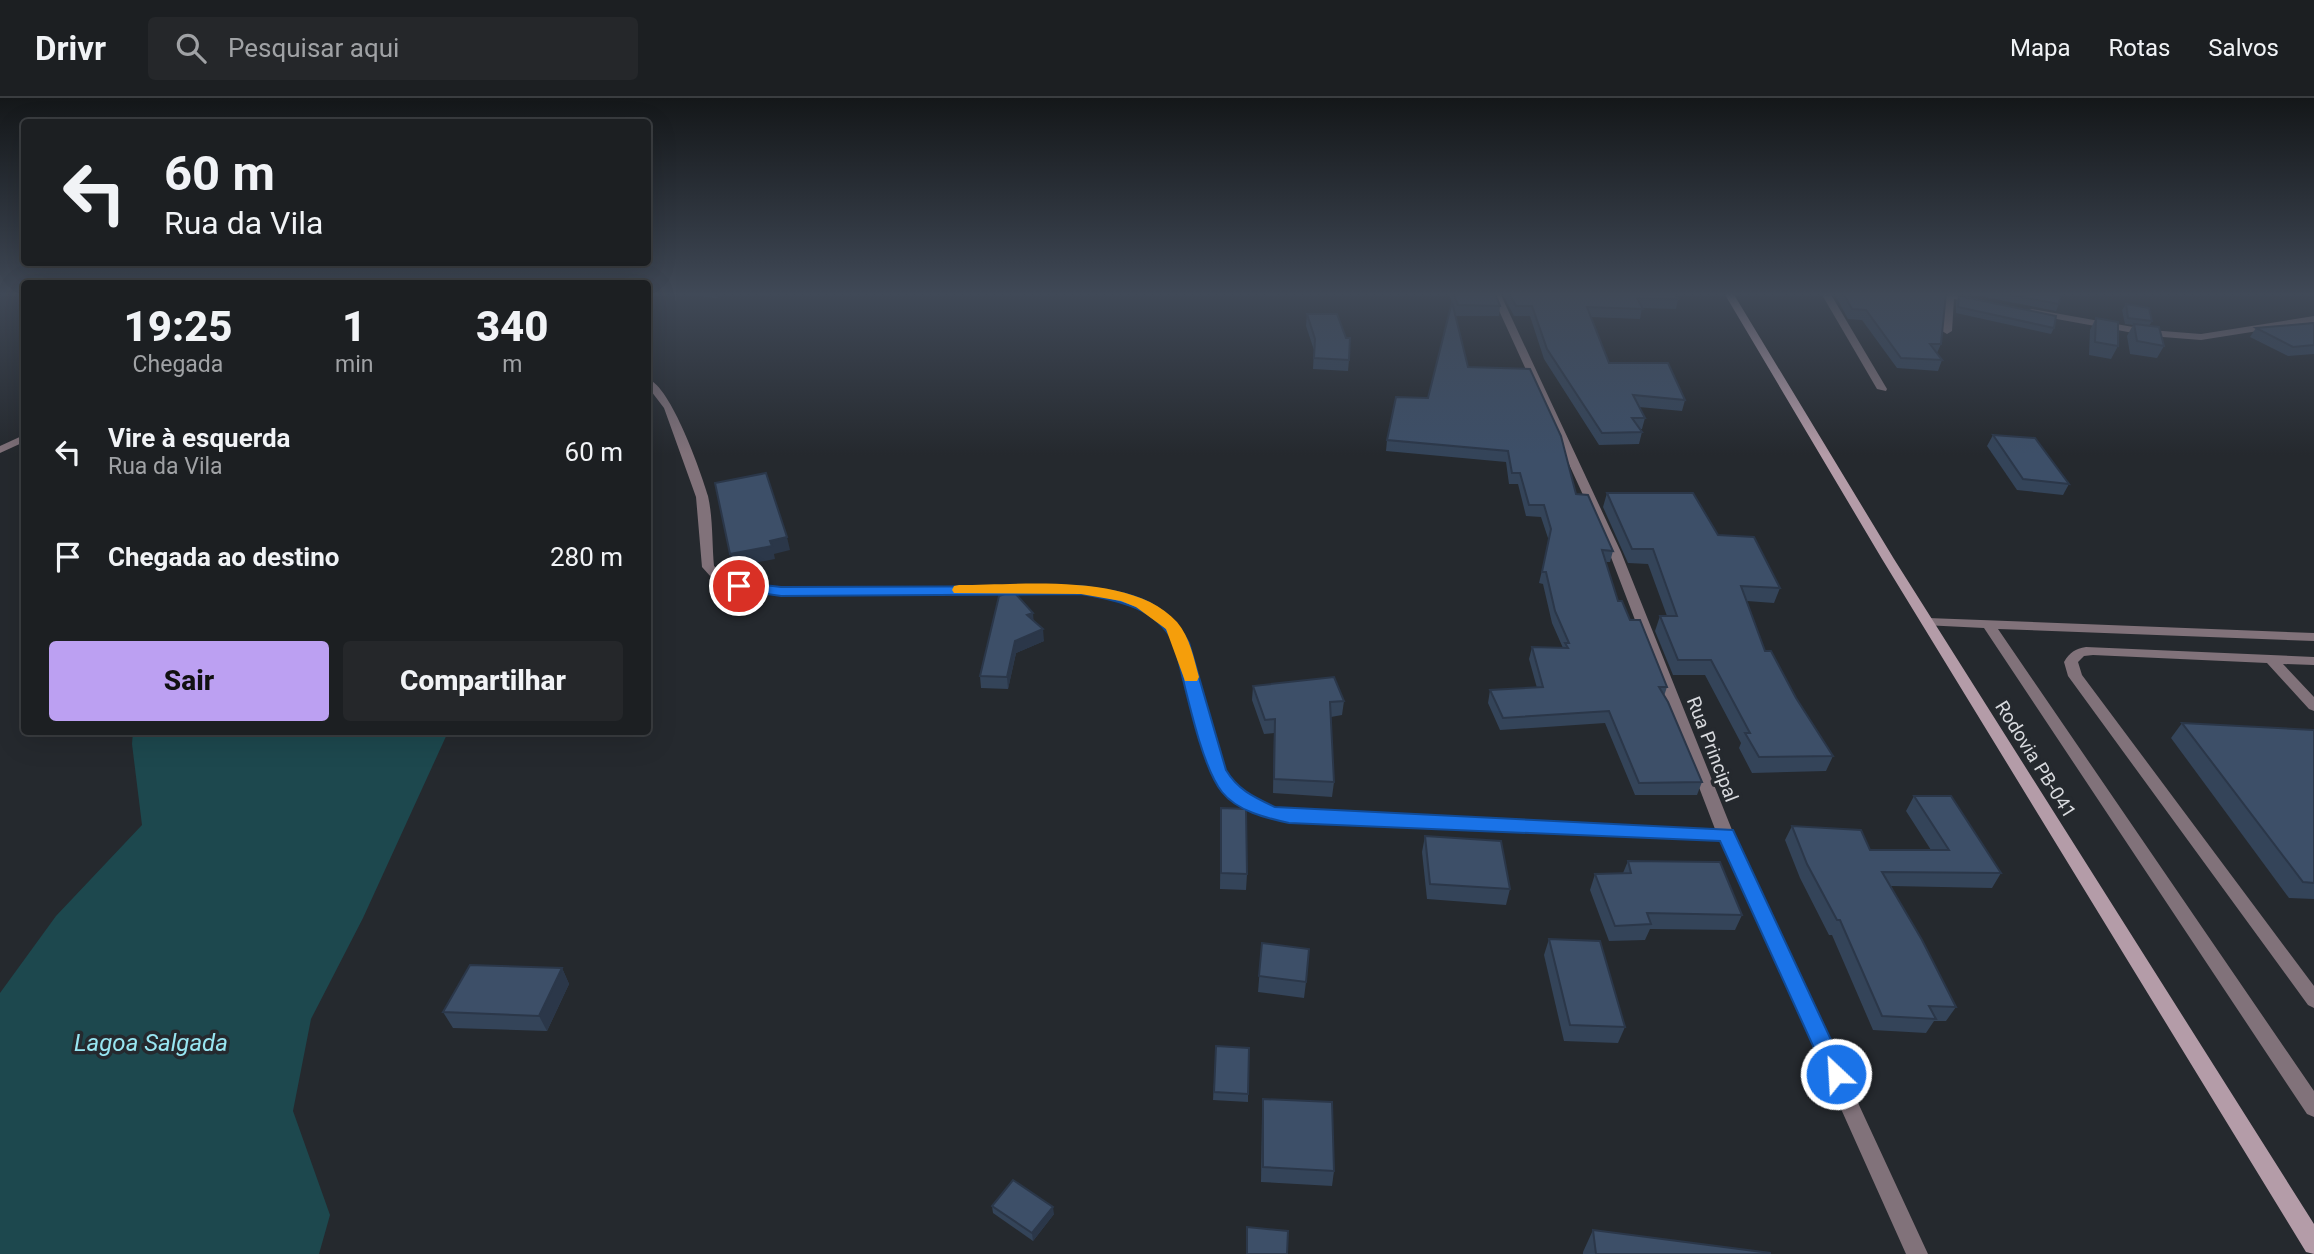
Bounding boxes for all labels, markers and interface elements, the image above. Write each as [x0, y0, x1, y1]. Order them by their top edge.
search box [148, 17, 638, 80]
text: Drivr [35, 29, 106, 68]
icon: search [172, 29, 210, 67]
text: Pesquisar aqui [228, 33, 399, 63]
text: Mapa [2010, 34, 2071, 62]
text: Rotas [2109, 34, 2170, 62]
text: Salvos [2208, 34, 2279, 62]
text: 60 m [164, 145, 275, 202]
icon: left [49, 147, 140, 238]
text: Rua da Vila [164, 204, 323, 242]
text: 19:25 [123, 302, 233, 351]
text: 1 [342, 302, 366, 351]
text: 340 [476, 302, 549, 351]
text: Chegada [133, 351, 223, 378]
text: min [335, 351, 373, 378]
text: m [502, 351, 522, 378]
text: Vire à esquerda [108, 423, 291, 453]
icon: left [49, 433, 87, 471]
text: 60 m [565, 437, 623, 467]
text: Rua da Vila [108, 453, 223, 480]
icon: arrive [49, 538, 87, 576]
text: Chegada ao destino [108, 542, 339, 572]
text: 280 m [550, 542, 623, 572]
pin [709, 556, 769, 616]
icon: arrive [720, 567, 758, 605]
button: Sair [49, 641, 329, 721]
button: Compartilhar [343, 641, 623, 721]
street label: Rua Principal [1682, 693, 1743, 805]
street label: Rodovia PB-041 [1990, 696, 2081, 822]
water label: Lagoa Salgada [74, 1029, 228, 1057]
position arrow [1799, 1037, 1873, 1111]

